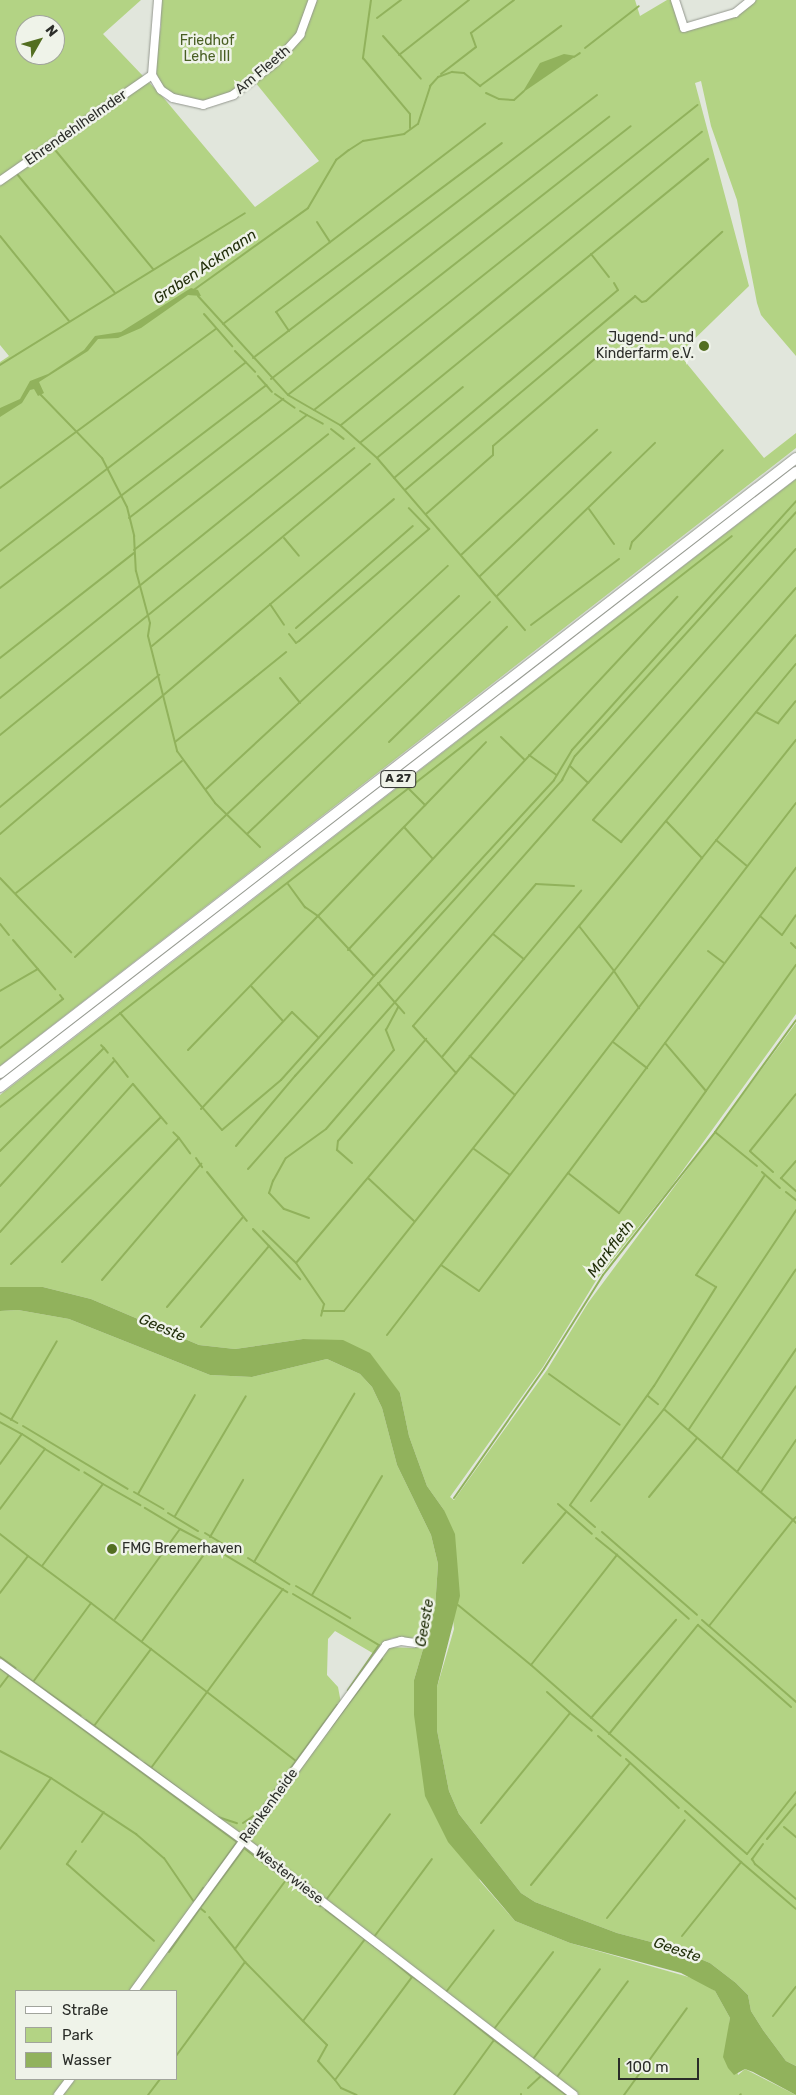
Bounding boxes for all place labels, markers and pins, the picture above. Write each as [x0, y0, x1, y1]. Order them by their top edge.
place label: Jugend- und Kinderfarm e.V. [596, 330, 694, 362]
marker: Jugend- und Kinderfarm e.V. [698, 340, 710, 352]
place label: FMG Bremerhaven [122, 1541, 242, 1557]
marker: FMG Bremerhaven [106, 1543, 118, 1555]

